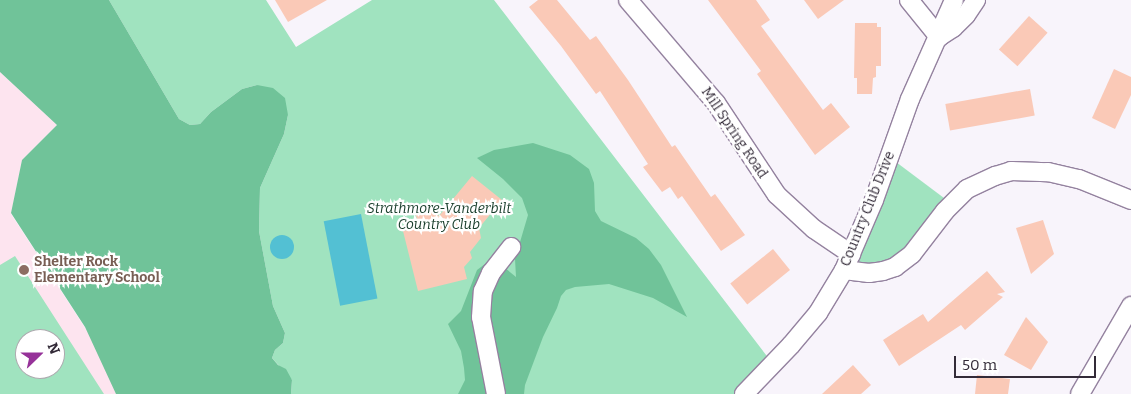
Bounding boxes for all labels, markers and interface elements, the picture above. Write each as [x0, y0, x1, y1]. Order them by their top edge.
street label: Mill Spring Road [697, 84, 771, 182]
street label: Country Club Drive [837, 149, 899, 269]
park label: Strathmore-Vanderbilt Country Club [367, 201, 511, 233]
place label: Shelter Rock Elementary School [34, 254, 160, 286]
marker: Shelter Rock Elementary School [18, 264, 30, 276]
north arrow [15, 329, 65, 379]
text: N [44, 340, 63, 357]
scale bar [956, 346, 1098, 378]
text: 50 m [962, 356, 997, 374]

